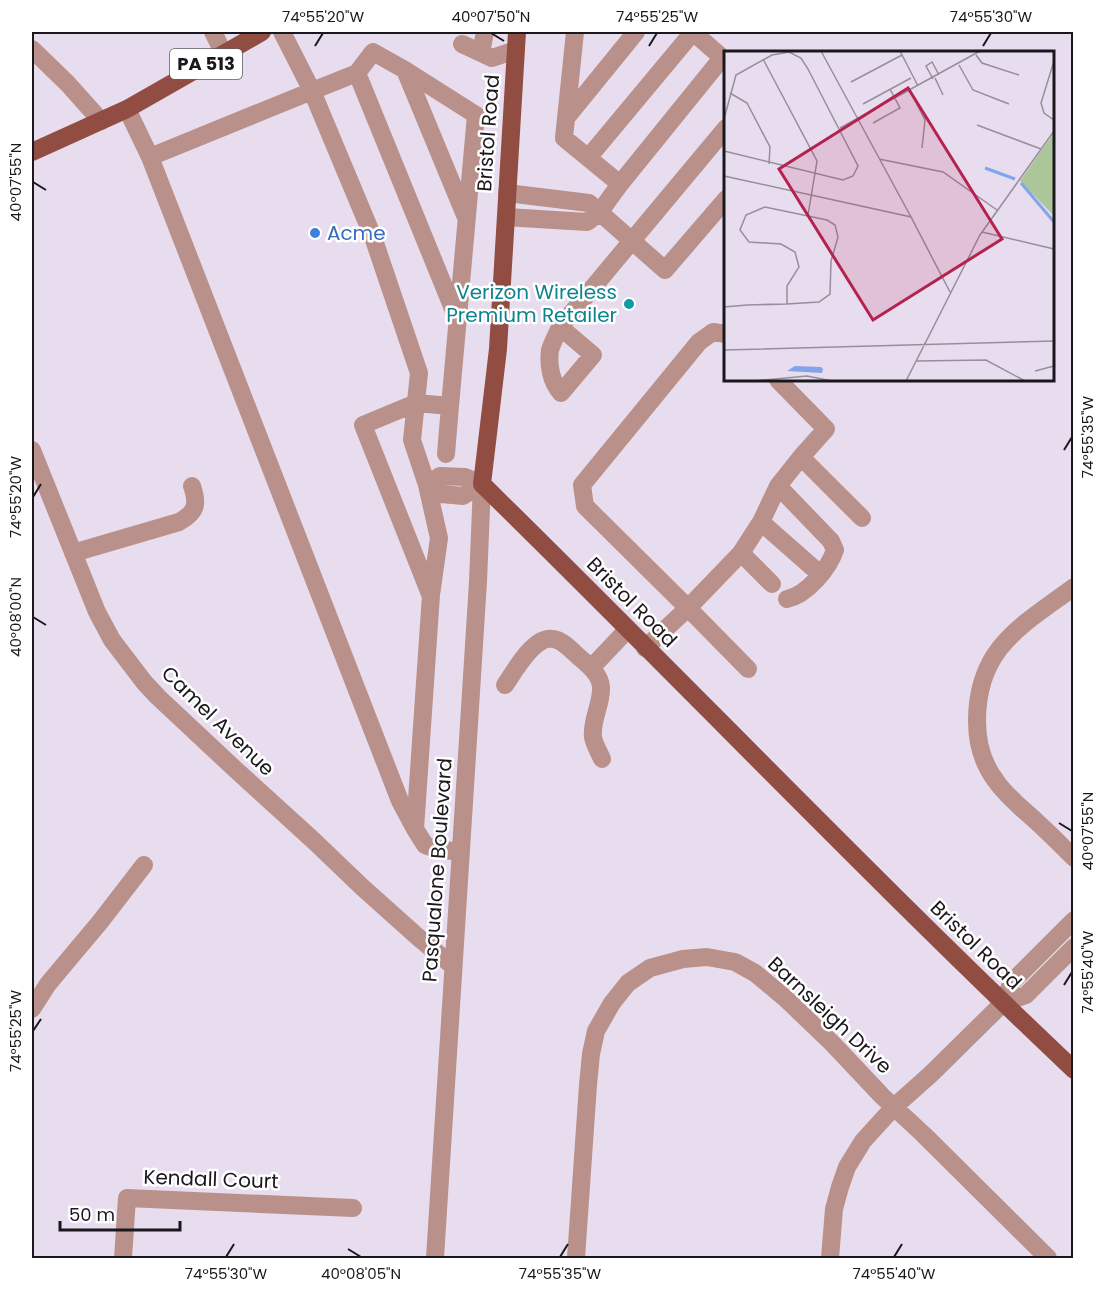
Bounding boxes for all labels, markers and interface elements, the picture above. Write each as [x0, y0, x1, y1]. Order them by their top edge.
text: 74°55'20"W [282, 6, 364, 27]
text: 40°07'50"N [452, 6, 530, 27]
text: 74°55'25"W [616, 6, 698, 27]
text: 74°55'30"W [950, 6, 1032, 27]
road number: PA 513 [170, 49, 242, 79]
inset map [724, 51, 1054, 381]
street label: Bristol Road [470, 73, 506, 193]
text: 40°07'55"N [5, 143, 26, 221]
place label: Acme [327, 219, 386, 247]
marker: Acme [308, 226, 322, 240]
place label: Verizon Wireless Premium Retailer [446, 278, 617, 329]
marker: Verizon Wireless Premium Retailer [622, 297, 636, 311]
text: 74°55'35"W [1077, 396, 1098, 478]
text: 74°55'20"W [5, 456, 26, 538]
street label: Bristol Road [581, 551, 683, 653]
text: 40°08'00"N [5, 577, 26, 657]
street label: Camel Avenue [155, 660, 281, 782]
street label: Pasqualone Boulevard [415, 757, 459, 983]
text: 40°07'55"N [1077, 792, 1098, 870]
street label: Bristol Road [924, 894, 1028, 996]
text: 74°55'40"W [1077, 930, 1098, 1013]
street label: Barnsleigh Drive [762, 950, 898, 1080]
text: 74°55'25"W [5, 990, 26, 1072]
street label: Kendall Court [143, 1163, 279, 1195]
scale bar [60, 1194, 180, 1232]
text: 50 m [69, 1202, 115, 1227]
text: 74°55'30"W [185, 1263, 267, 1284]
text: 40°08'05"N [321, 1263, 401, 1284]
text: 74°55'35"W [519, 1263, 601, 1284]
text: 74°55'40"W [853, 1263, 936, 1284]

